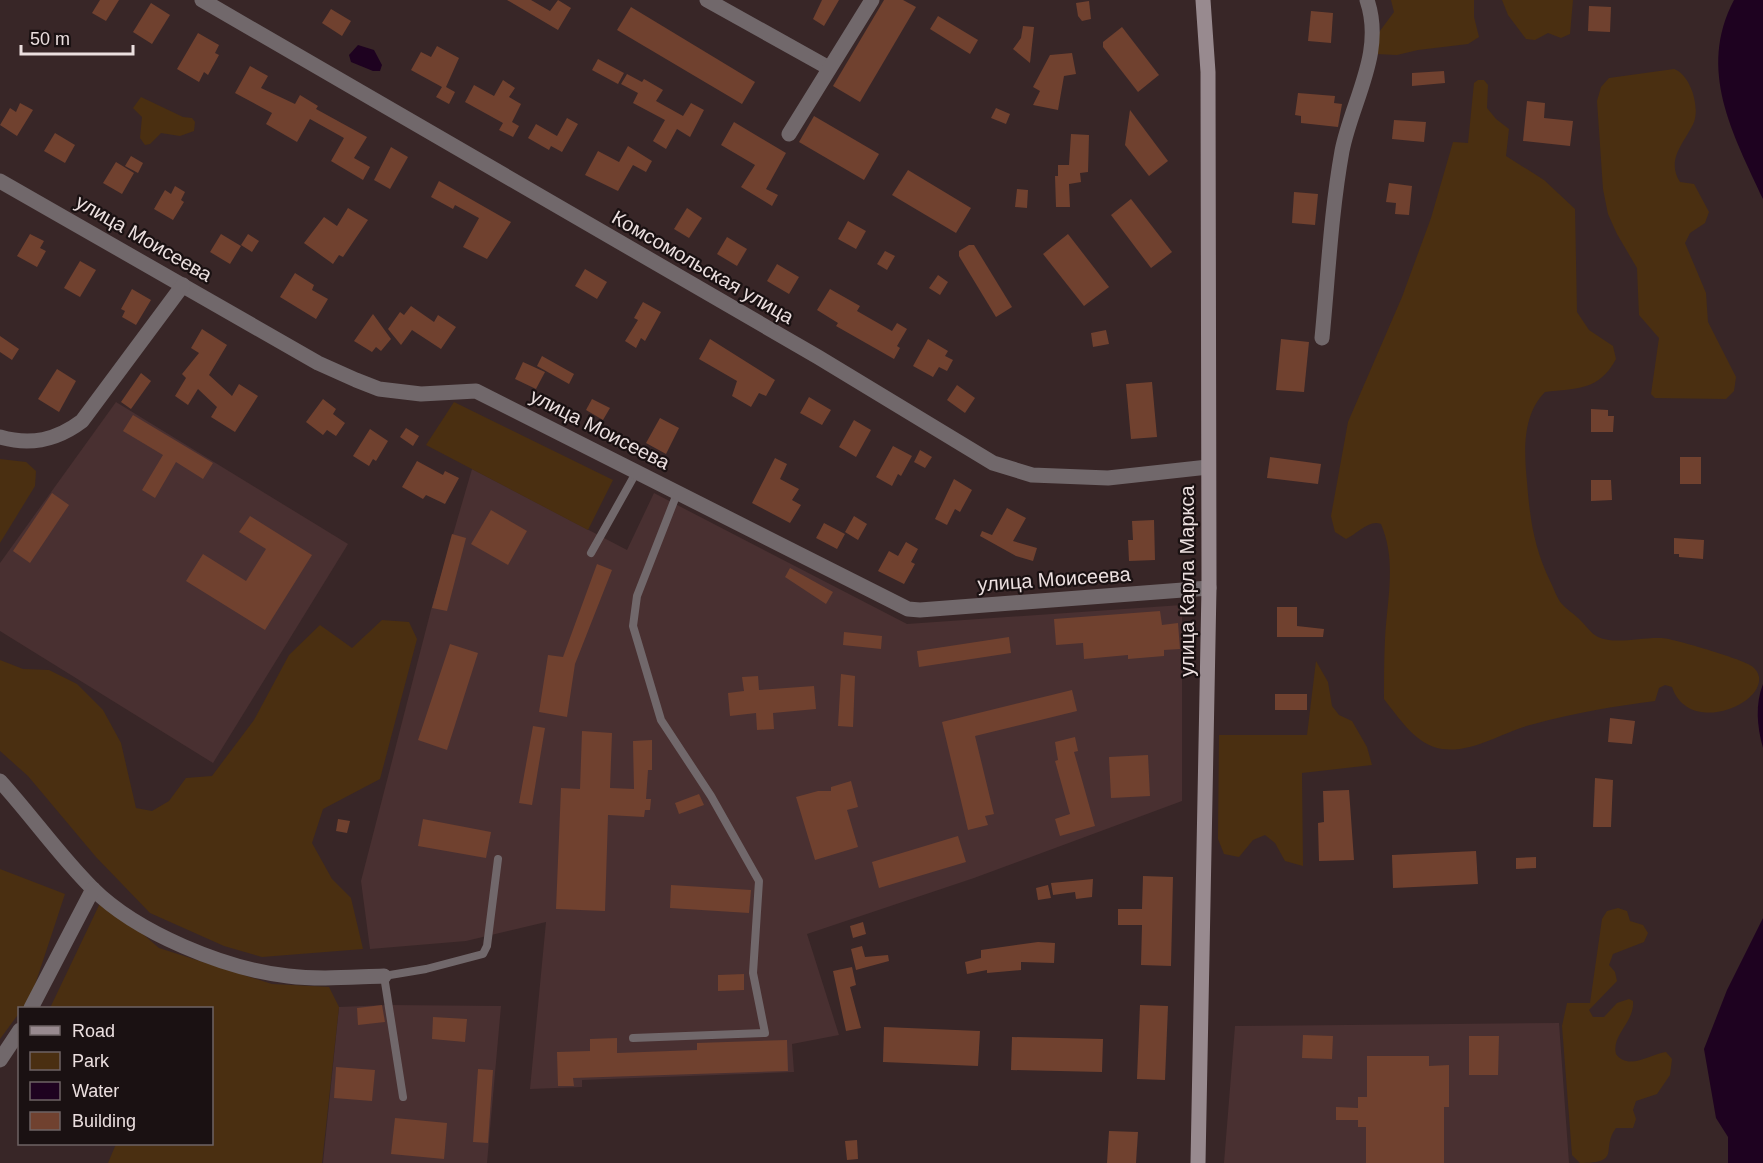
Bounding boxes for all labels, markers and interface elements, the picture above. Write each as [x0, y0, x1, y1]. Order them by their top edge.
scale bar [21, 18, 134, 56]
text: 50 m [30, 29, 70, 49]
street label: улица Моисеева [72, 190, 217, 286]
street label: Комсомольская улица [608, 206, 798, 328]
street label: улица Моисеева [527, 384, 674, 474]
street label: улица Карла Маркса [1176, 484, 1198, 677]
street label: улица Моисеева [977, 563, 1132, 595]
legend [18, 1007, 213, 1145]
text: Road [72, 1021, 115, 1041]
text: Park [72, 1051, 110, 1071]
text: Water [72, 1081, 119, 1101]
text: Building [72, 1111, 136, 1131]

